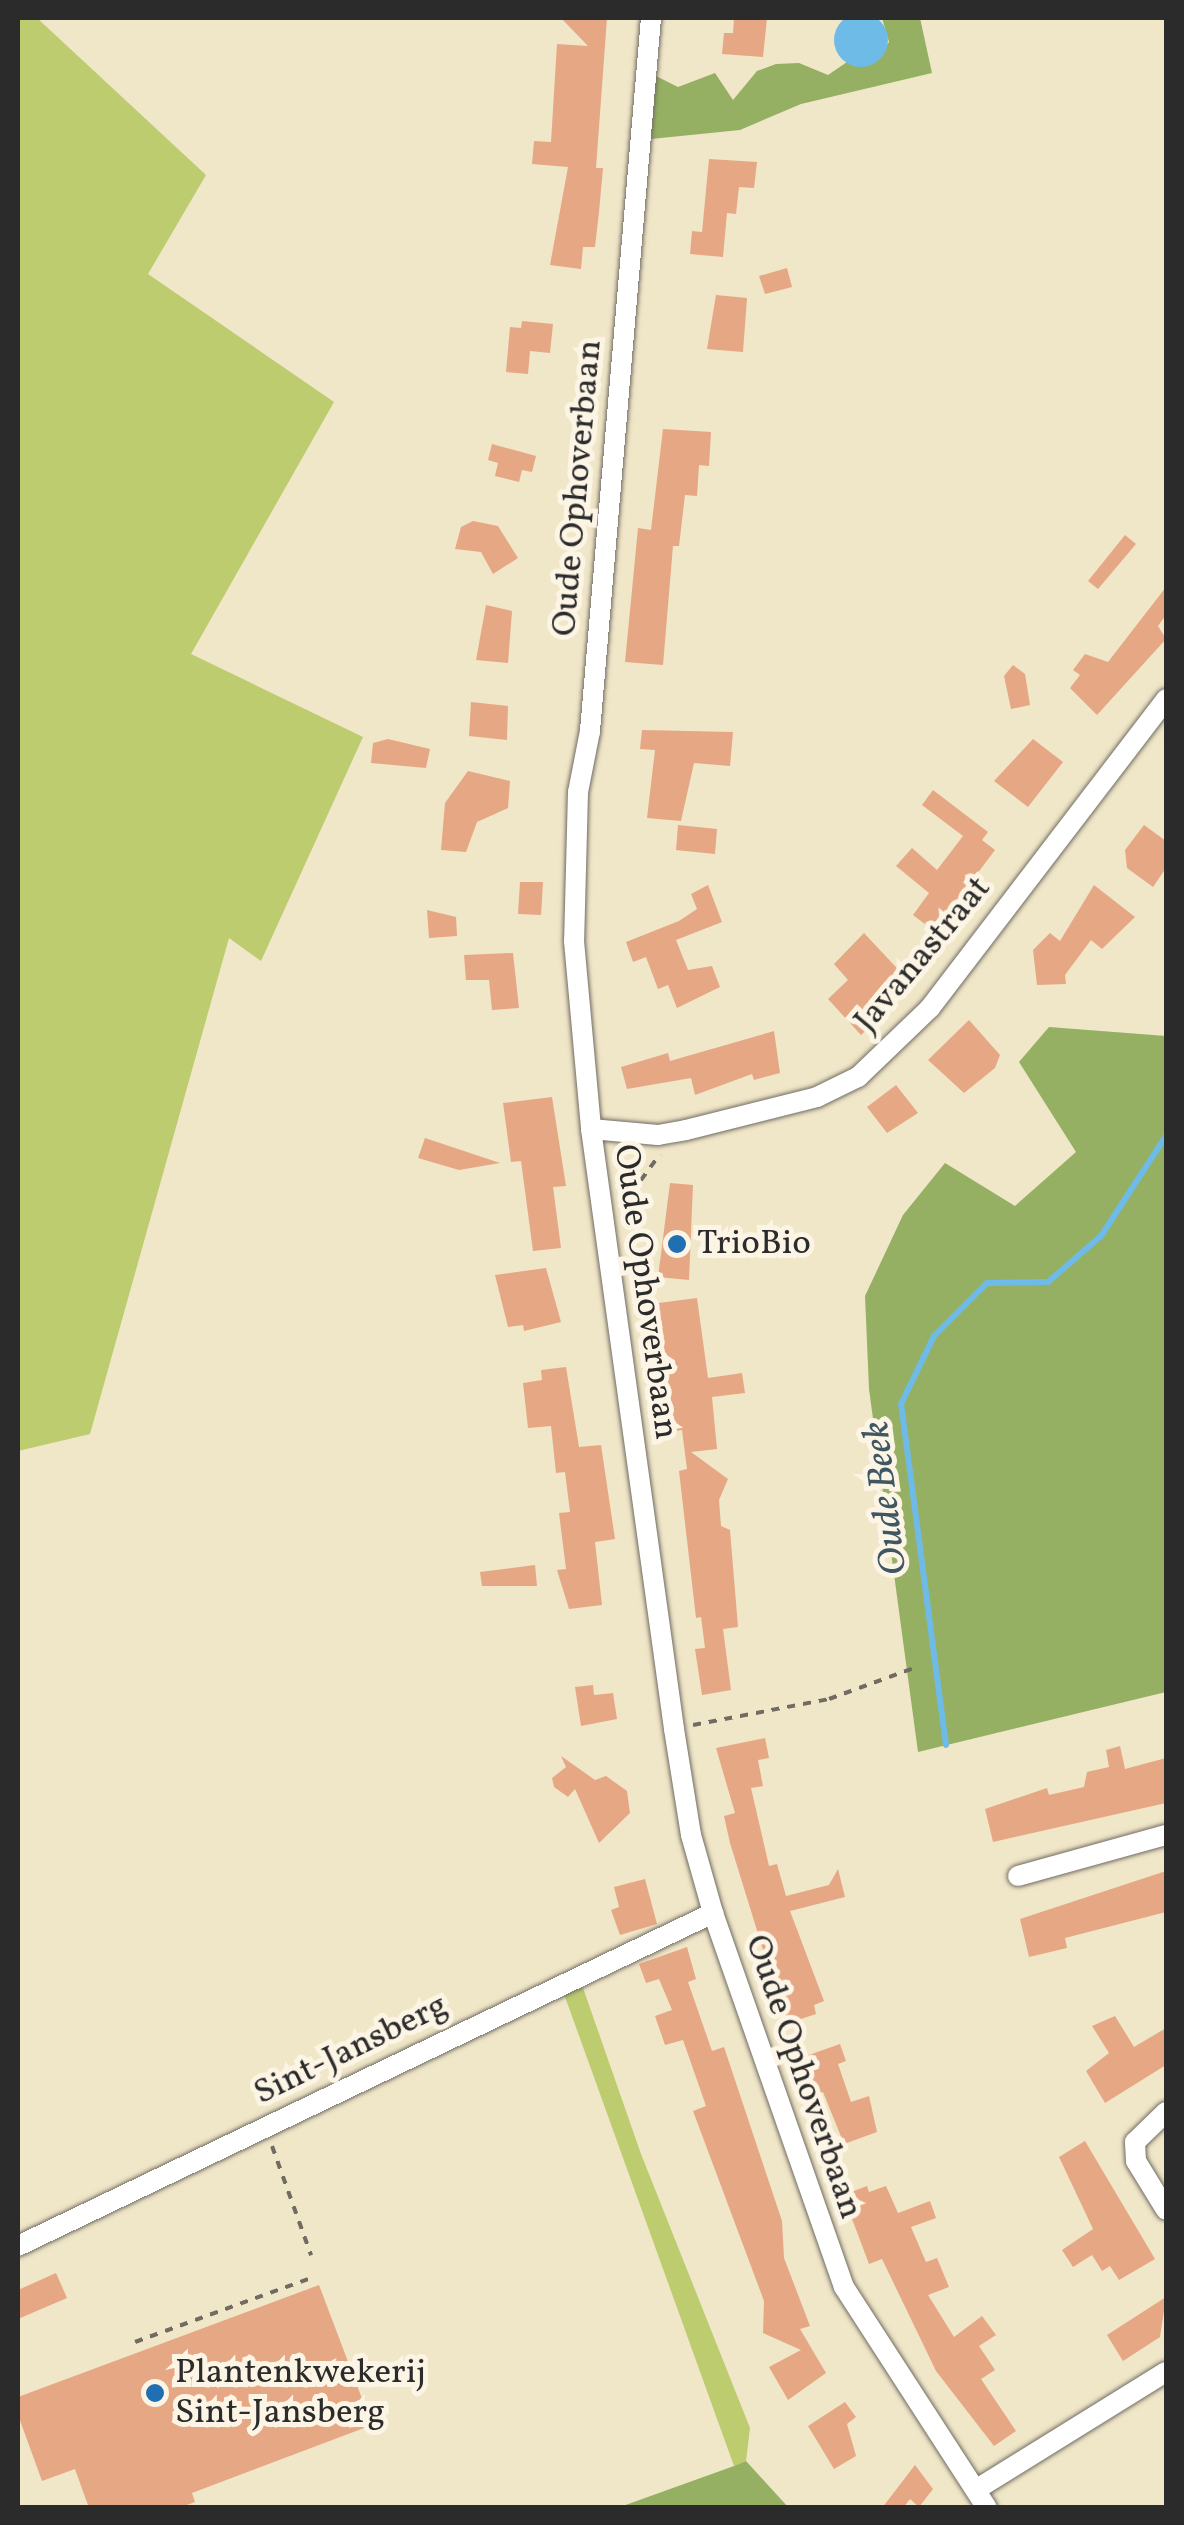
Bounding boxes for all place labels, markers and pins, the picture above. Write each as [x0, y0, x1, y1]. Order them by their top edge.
place label: TrioBio [697, 1223, 811, 1265]
marker: TrioBio [666, 1233, 688, 1255]
place label: Plantenkwekerij Sint-Jansberg [175, 2352, 426, 2434]
marker: Plantenkwekerij Sint-Jansberg [144, 2382, 166, 2404]

